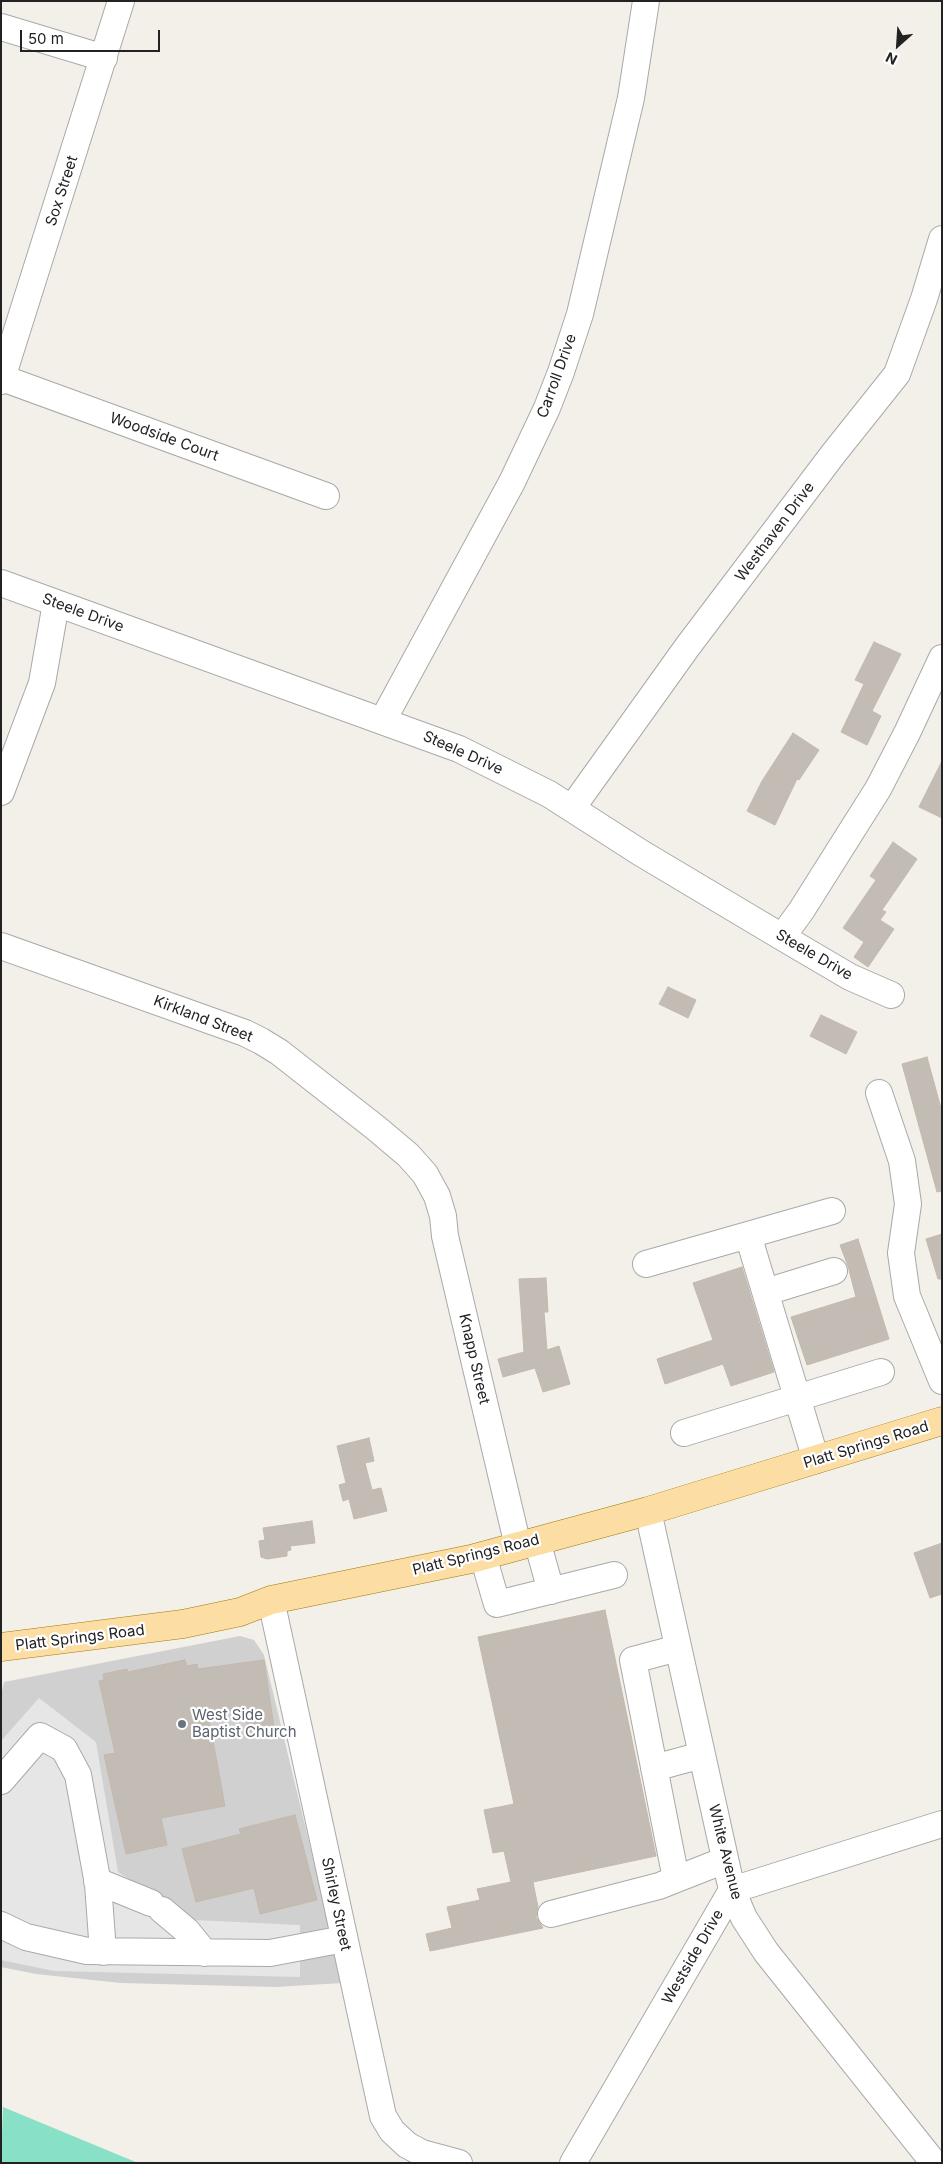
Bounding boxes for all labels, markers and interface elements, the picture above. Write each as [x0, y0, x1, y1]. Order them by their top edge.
scale bar [22, 20, 162, 52]
north arrow [873, 20, 923, 70]
text: 50 m [28, 29, 64, 48]
text: N [883, 49, 900, 69]
street label: Sox Street [42, 153, 82, 229]
street label: Carroll Drive [533, 331, 581, 421]
street label: Woodside Court [107, 409, 221, 465]
street label: Westhaven Drive [732, 479, 818, 585]
street label: Steele Drive [40, 590, 126, 636]
street label: Steele Drive [420, 727, 506, 779]
street label: Steele Drive [772, 926, 856, 984]
street label: Kirkland Street [151, 992, 255, 1046]
street label: Knapp Street [455, 1312, 493, 1406]
street label: Platt Springs Road [801, 1417, 931, 1473]
street label: Platt Springs Road [411, 1531, 541, 1579]
street label: Platt Springs Road [14, 1621, 146, 1655]
place label: West Side Baptist Church [192, 1706, 297, 1741]
marker: West Side Baptist Church [176, 1718, 188, 1730]
street label: White Avenue [704, 1802, 746, 1902]
street label: Shirley Street [317, 1856, 355, 1952]
street label: Westside Drive [659, 1906, 727, 2008]

